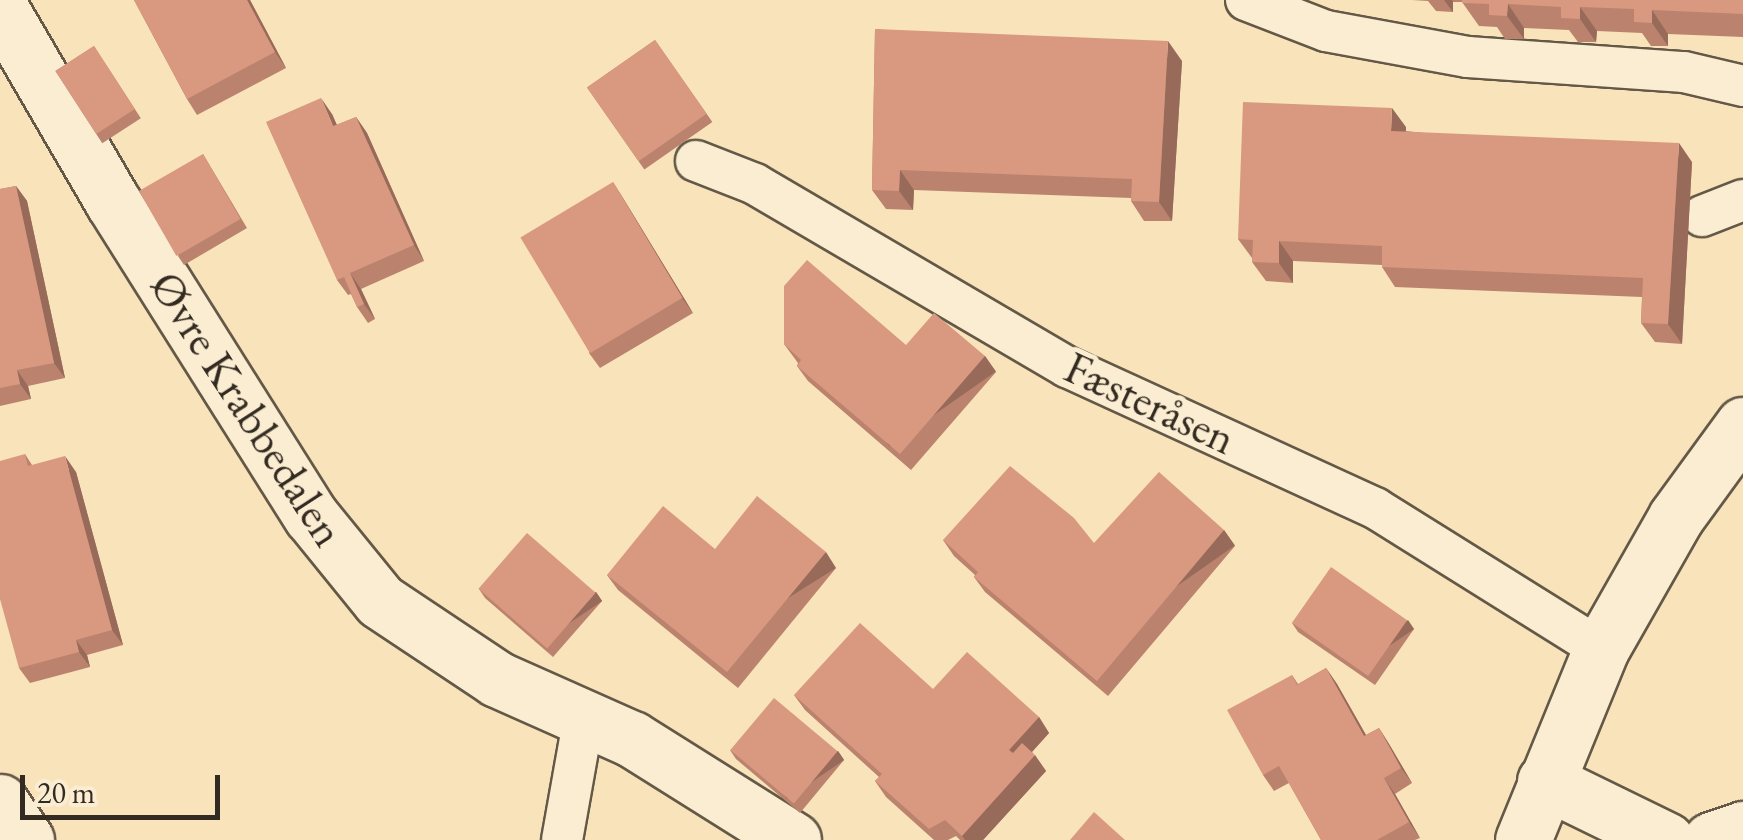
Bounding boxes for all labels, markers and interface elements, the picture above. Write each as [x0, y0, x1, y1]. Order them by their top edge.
street label: Øvre Krabbedalen [138, 262, 356, 556]
street label: Fæsteråsen [1056, 340, 1244, 466]
scale bar [25, 755, 225, 817]
text: 20 m [37, 773, 95, 812]

